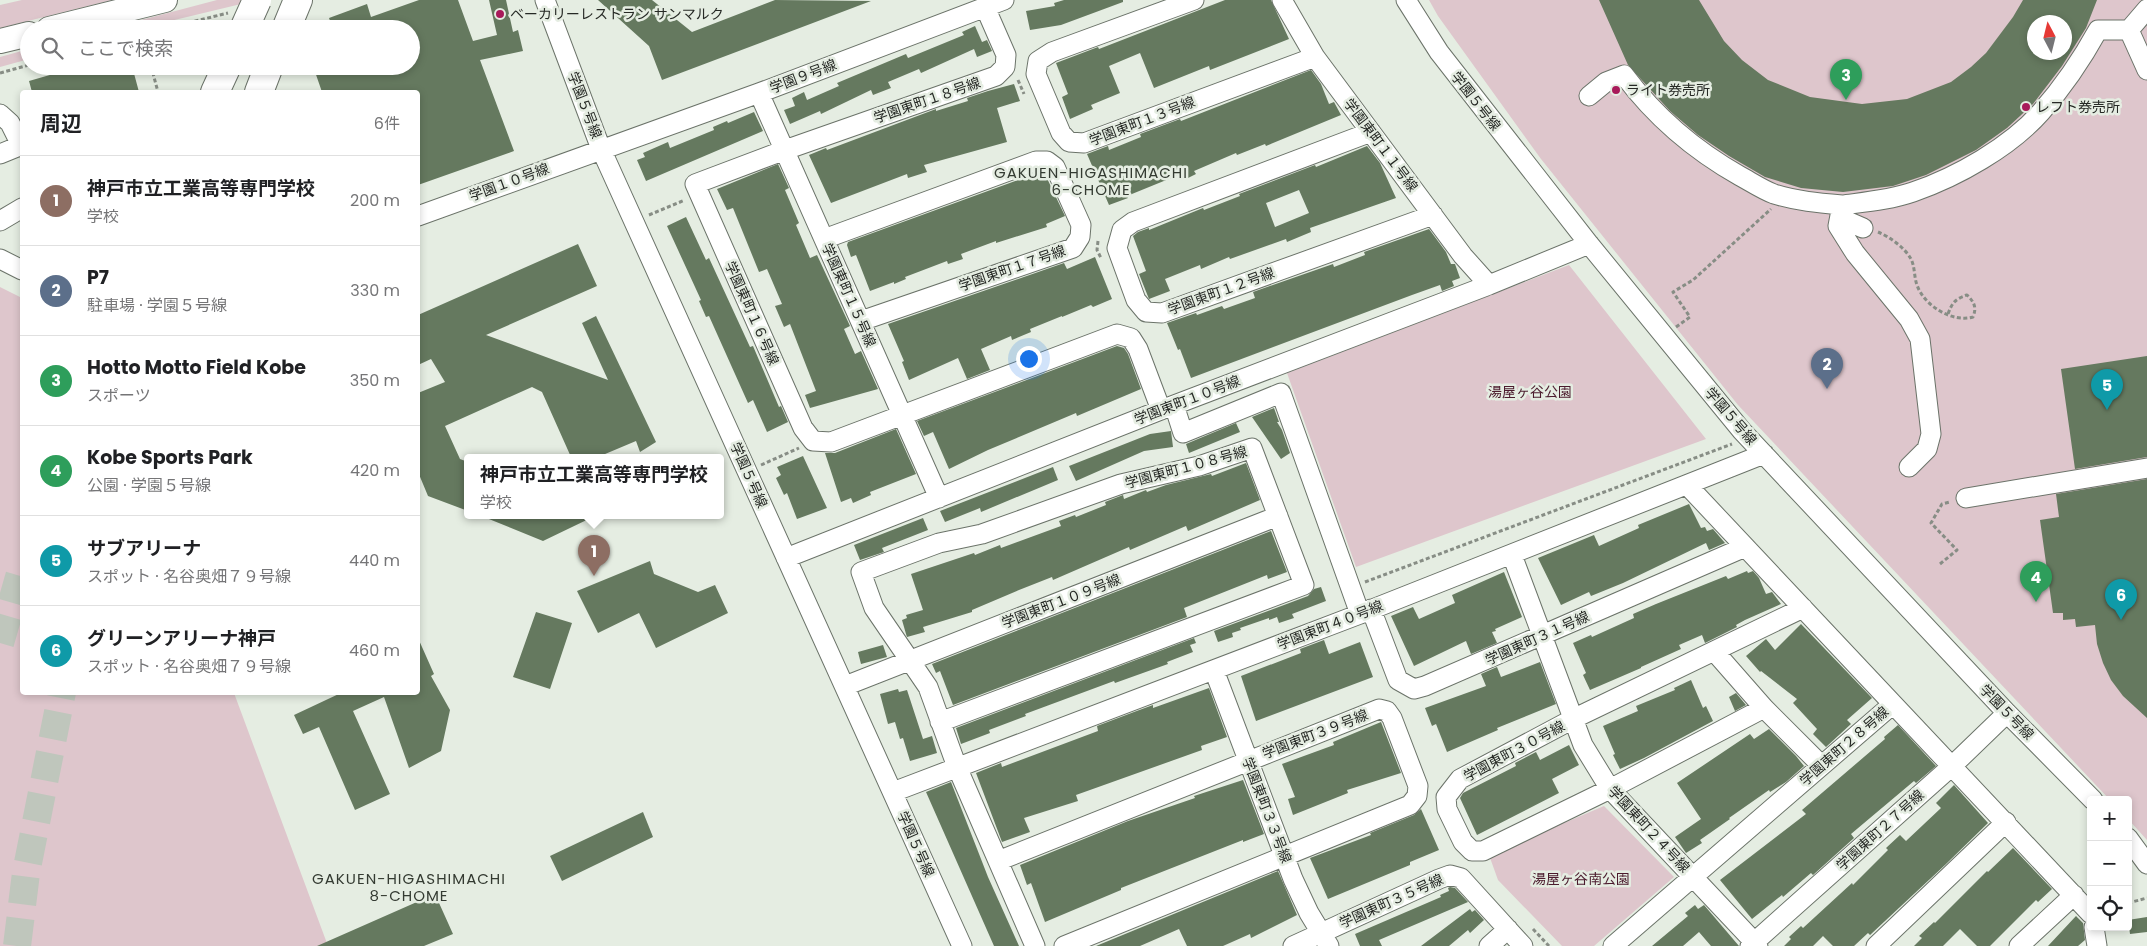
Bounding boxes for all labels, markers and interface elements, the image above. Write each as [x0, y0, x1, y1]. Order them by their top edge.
place label: ベーカリーレストラン サンマルク [510, 4, 724, 24]
marker: ベーカリーレストラン サンマルク [494, 8, 506, 20]
north arrow [2027, 15, 2072, 60]
search box [20, 20, 420, 75]
icon: search [38, 34, 66, 62]
text: ここで検索 [78, 35, 173, 62]
street label: 学園９号線 [767, 54, 839, 98]
pin: 3 [1830, 59, 1862, 100]
street label: 学園５号線 [1447, 67, 1505, 135]
street label: 学園５号線 [563, 69, 607, 141]
street label: 学園東町１８号線 [871, 72, 983, 128]
place label: ライト券売所 [1626, 80, 1710, 100]
marker: ライト券売所 [1610, 84, 1622, 96]
street label: 学園東町１３号線 [1086, 92, 1198, 150]
street label: 学園東町１１号線 [1339, 94, 1423, 196]
place label: レフト券売所 [2036, 97, 2120, 117]
marker: レフト券売所 [2020, 101, 2032, 113]
text: 周辺 [40, 109, 82, 138]
text: 6件 [374, 112, 400, 135]
street label: 学園１０号線 [466, 158, 552, 206]
district label: GAKUEN-HIGASHIMACHI 6-CHOME [994, 162, 1188, 200]
text: 神戸市立工業高等専門学校 [87, 175, 315, 202]
text: 1 [53, 189, 59, 212]
text: 200 m [350, 189, 400, 212]
text: 学校 [87, 205, 119, 228]
street label: 学園東町１５号線 [817, 240, 881, 350]
street label: 学園東町１７号線 [956, 240, 1068, 296]
street label: 学園東町１６号線 [720, 258, 784, 368]
street label: 学園東町１２号線 [1165, 262, 1277, 320]
text: P7 [87, 264, 109, 291]
text: 2 [51, 279, 61, 302]
text: 330 m [350, 279, 400, 302]
text: 駐車場 · 学園５号線 [87, 294, 227, 317]
your location [1016, 346, 1042, 372]
pin: 2 [1811, 348, 1843, 389]
text: Hotto Motto Field Kobe [87, 354, 306, 381]
text: 3 [51, 369, 61, 392]
text: 350 m [350, 369, 400, 392]
pin: 5 [2091, 369, 2123, 410]
street label: 学園東町１０号線 [1131, 371, 1243, 429]
park label: 湯屋ヶ谷公園 [1488, 382, 1572, 402]
street label: 学園５号線 [1700, 383, 1762, 449]
text: スポーツ [87, 384, 151, 407]
street label: 学園５号線 [726, 439, 772, 511]
street label: 学園東町１０８号線 [1123, 441, 1249, 493]
text: Kobe Sports Park [87, 444, 253, 471]
popup [464, 454, 724, 519]
text: 4 [51, 459, 61, 482]
text: 420 m [350, 459, 400, 482]
text: 神戸市立工業高等専門学校 [480, 461, 708, 488]
text: 公園 · 学園５号線 [87, 474, 211, 497]
text: 学校 [480, 491, 512, 514]
text: サブアリーナ [87, 535, 201, 562]
pin: 1 [578, 535, 610, 576]
text: 5 [51, 549, 61, 572]
text: 440 m [349, 549, 400, 572]
pin: 4 [2020, 561, 2052, 602]
text: スポット · 名谷奥畑７９号線 [87, 565, 291, 588]
street label: 学園東町１０９号線 [999, 569, 1123, 633]
pin: 6 [2105, 579, 2137, 620]
street label: 学園東町４０号線 [1274, 596, 1386, 654]
street label: 学園東町３１号線 [1482, 606, 1592, 670]
text: グリーンアリーナ神戸 [87, 625, 276, 652]
text: 6 [51, 639, 61, 662]
text: 460 m [349, 639, 400, 662]
text: スポット · 名谷奥畑７９号線 [87, 655, 291, 678]
street label: 学園５号線 [1975, 680, 2039, 744]
street label: 学園東町２８号線 [1795, 702, 1893, 790]
street label: 学園東町３９号線 [1259, 705, 1371, 763]
street label: 学園東町３０号線 [1460, 716, 1568, 786]
street label: 学園東町３３号線 [1238, 754, 1296, 866]
street label: 学園東町２４号線 [1603, 781, 1695, 877]
street label: 学園東町２７号線 [1832, 785, 1928, 875]
map controls [2087, 796, 2132, 931]
button: + [2087, 796, 2132, 841]
street label: 学園５号線 [893, 808, 939, 880]
button: − [2087, 841, 2132, 886]
district label: GAKUEN-HIGASHIMACHI 8-CHOME [312, 868, 506, 906]
street label: 学園東町３５号線 [1336, 869, 1446, 933]
park label: 湯屋ヶ谷南公園 [1532, 869, 1630, 889]
button: locate [2087, 886, 2132, 931]

